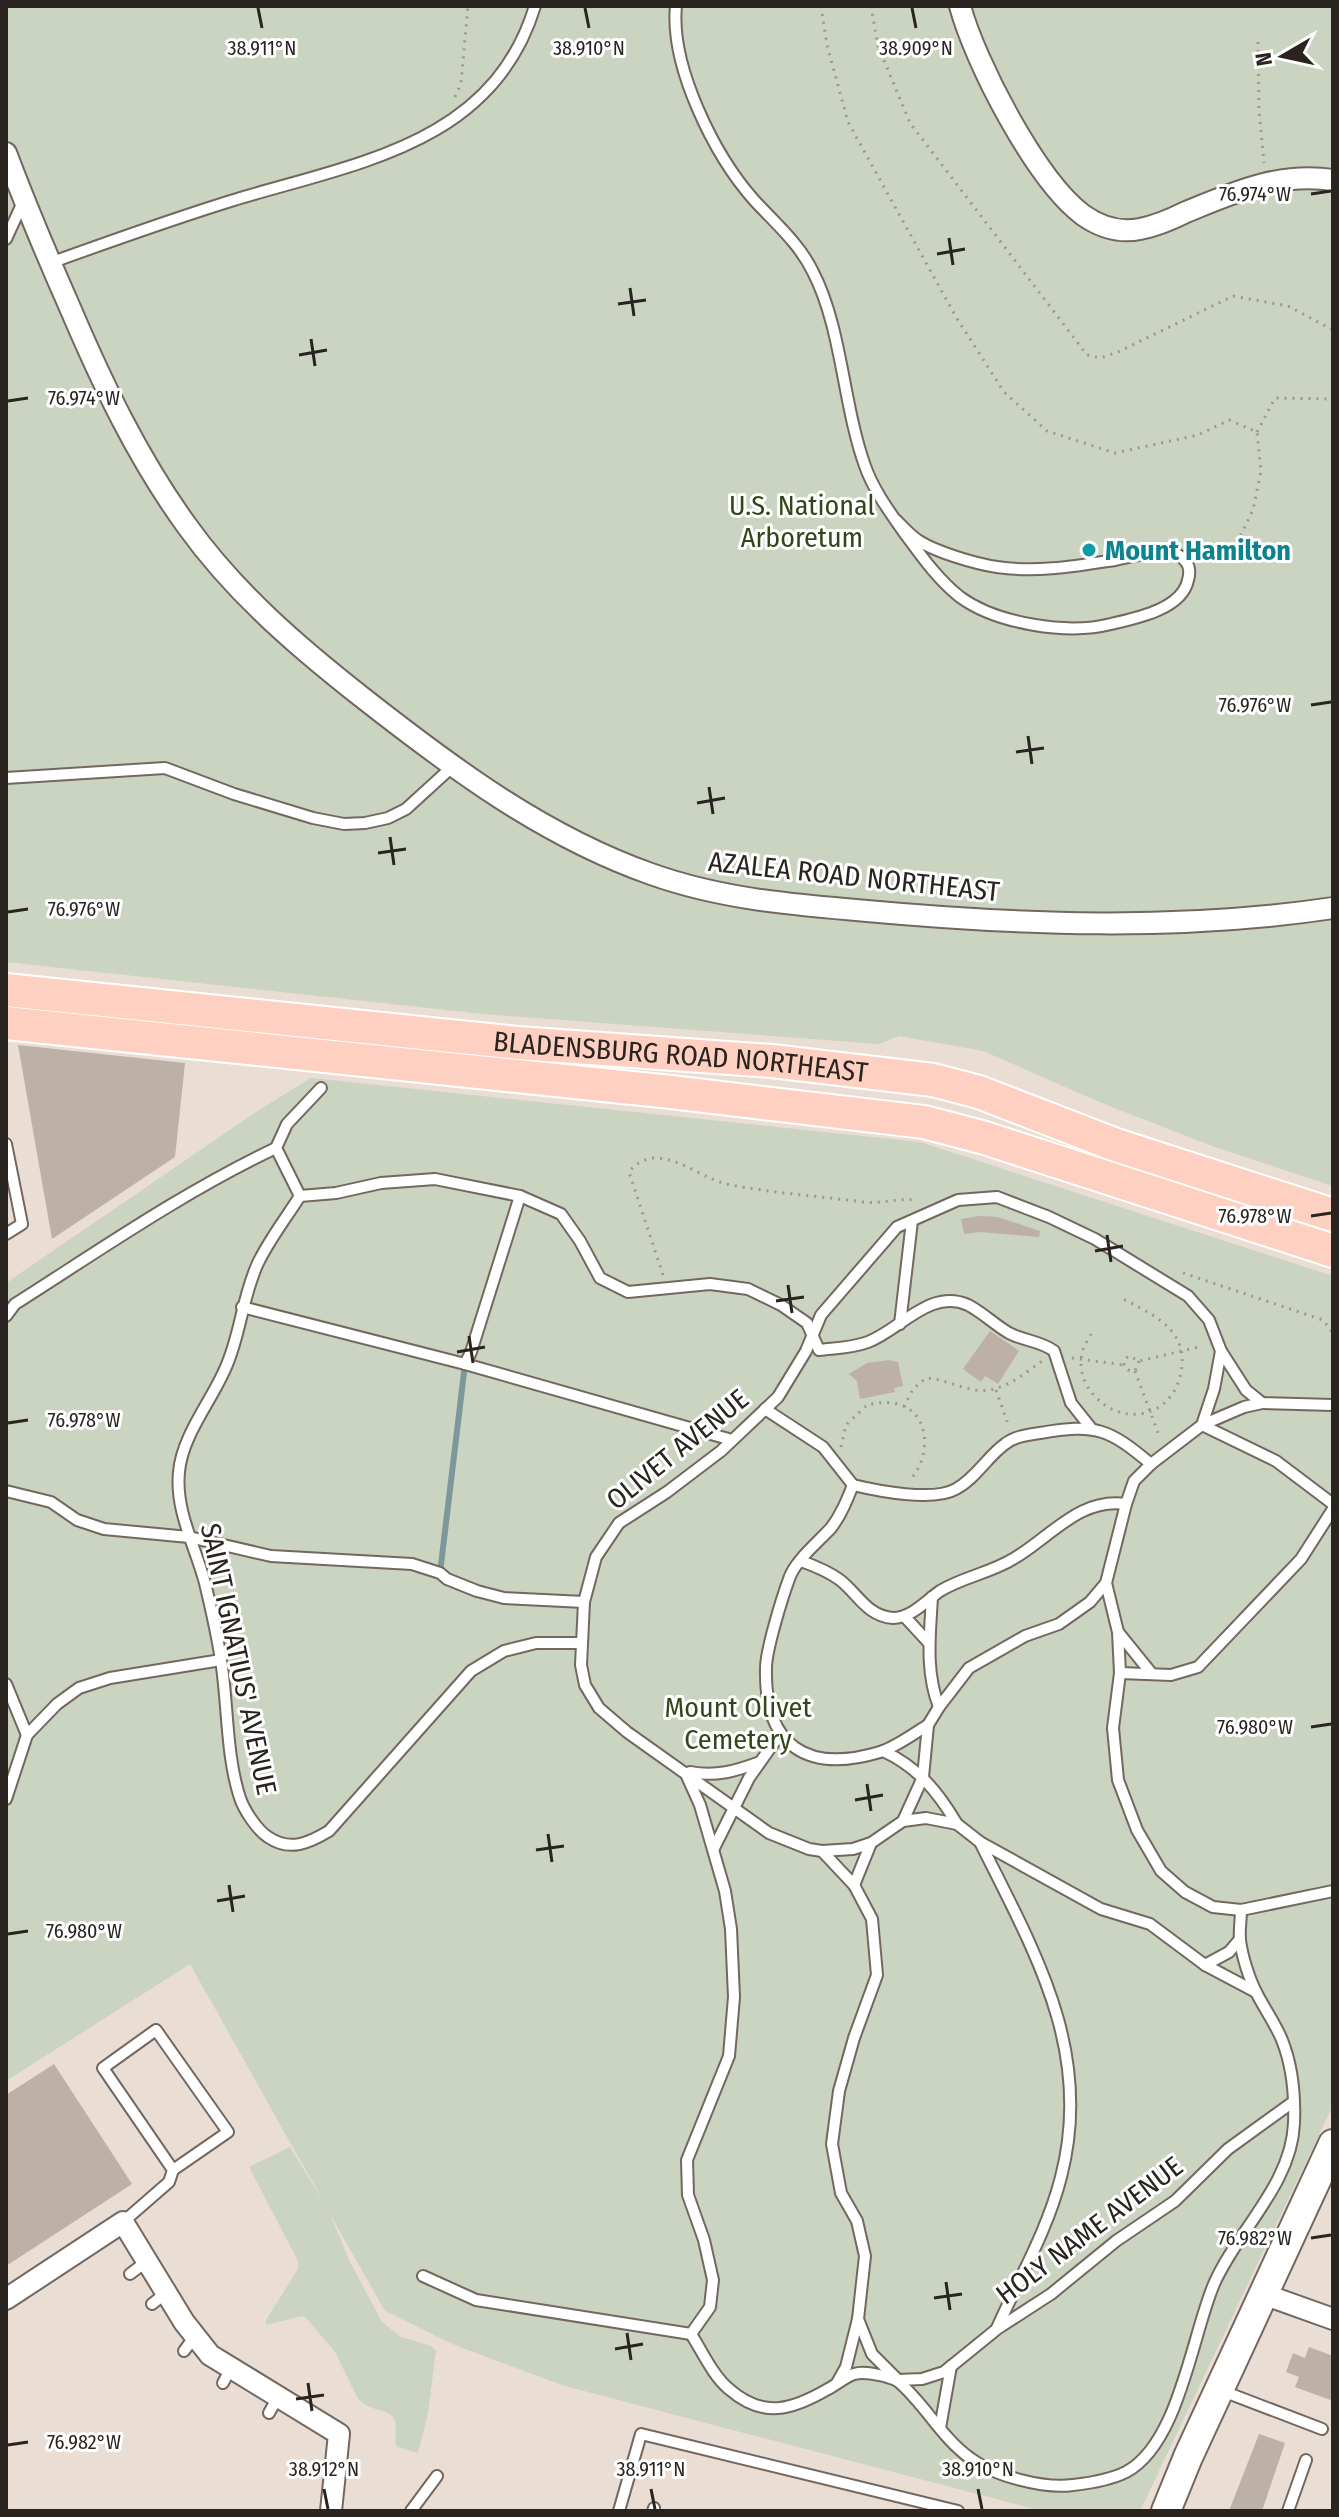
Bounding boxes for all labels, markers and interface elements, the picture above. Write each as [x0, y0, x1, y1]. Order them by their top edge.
north arrow [1243, 16, 1323, 96]
text: 38.911°N [228, 36, 296, 60]
text: 38.910°N [553, 36, 625, 60]
text: 38.909°N [879, 36, 953, 60]
text: N [1249, 50, 1278, 68]
text: 76.974°W [1219, 182, 1291, 206]
text: 76.974°W [48, 386, 120, 410]
park label: U.S. National Arboretum [729, 489, 875, 554]
place label: Mount Hamilton [1105, 534, 1291, 567]
marker: Mount Hamilton [1080, 541, 1098, 559]
text: 76.976°W [1219, 693, 1291, 717]
street label: AZALEA ROAD NORTHEAST [707, 845, 1001, 908]
text: 76.976°W [48, 897, 120, 921]
street label: BLADENSBURG ROAD NORTHEAST [492, 1025, 870, 1089]
text: 76.978°W [1219, 1204, 1291, 1228]
street label: OLIVET AVENUE [600, 1382, 755, 1517]
text: 76.978°W [48, 1408, 120, 1432]
street label: SAINT IGNATIUS' AVENUE [194, 1520, 283, 1798]
park label: Mount Olivet Cemetery [664, 1691, 812, 1756]
text: 76.980°W [1217, 1715, 1293, 1739]
text: 76.980°W [46, 1919, 122, 1943]
street label: HOLY NAME AVENUE [990, 2150, 1189, 2311]
text: 76.982°W [1218, 2226, 1292, 2250]
text: 76.982°W [47, 2430, 121, 2454]
text: 38.912°N [289, 2457, 359, 2481]
text: 38.911°N [617, 2457, 685, 2481]
text: 38.910°N [942, 2457, 1014, 2481]

